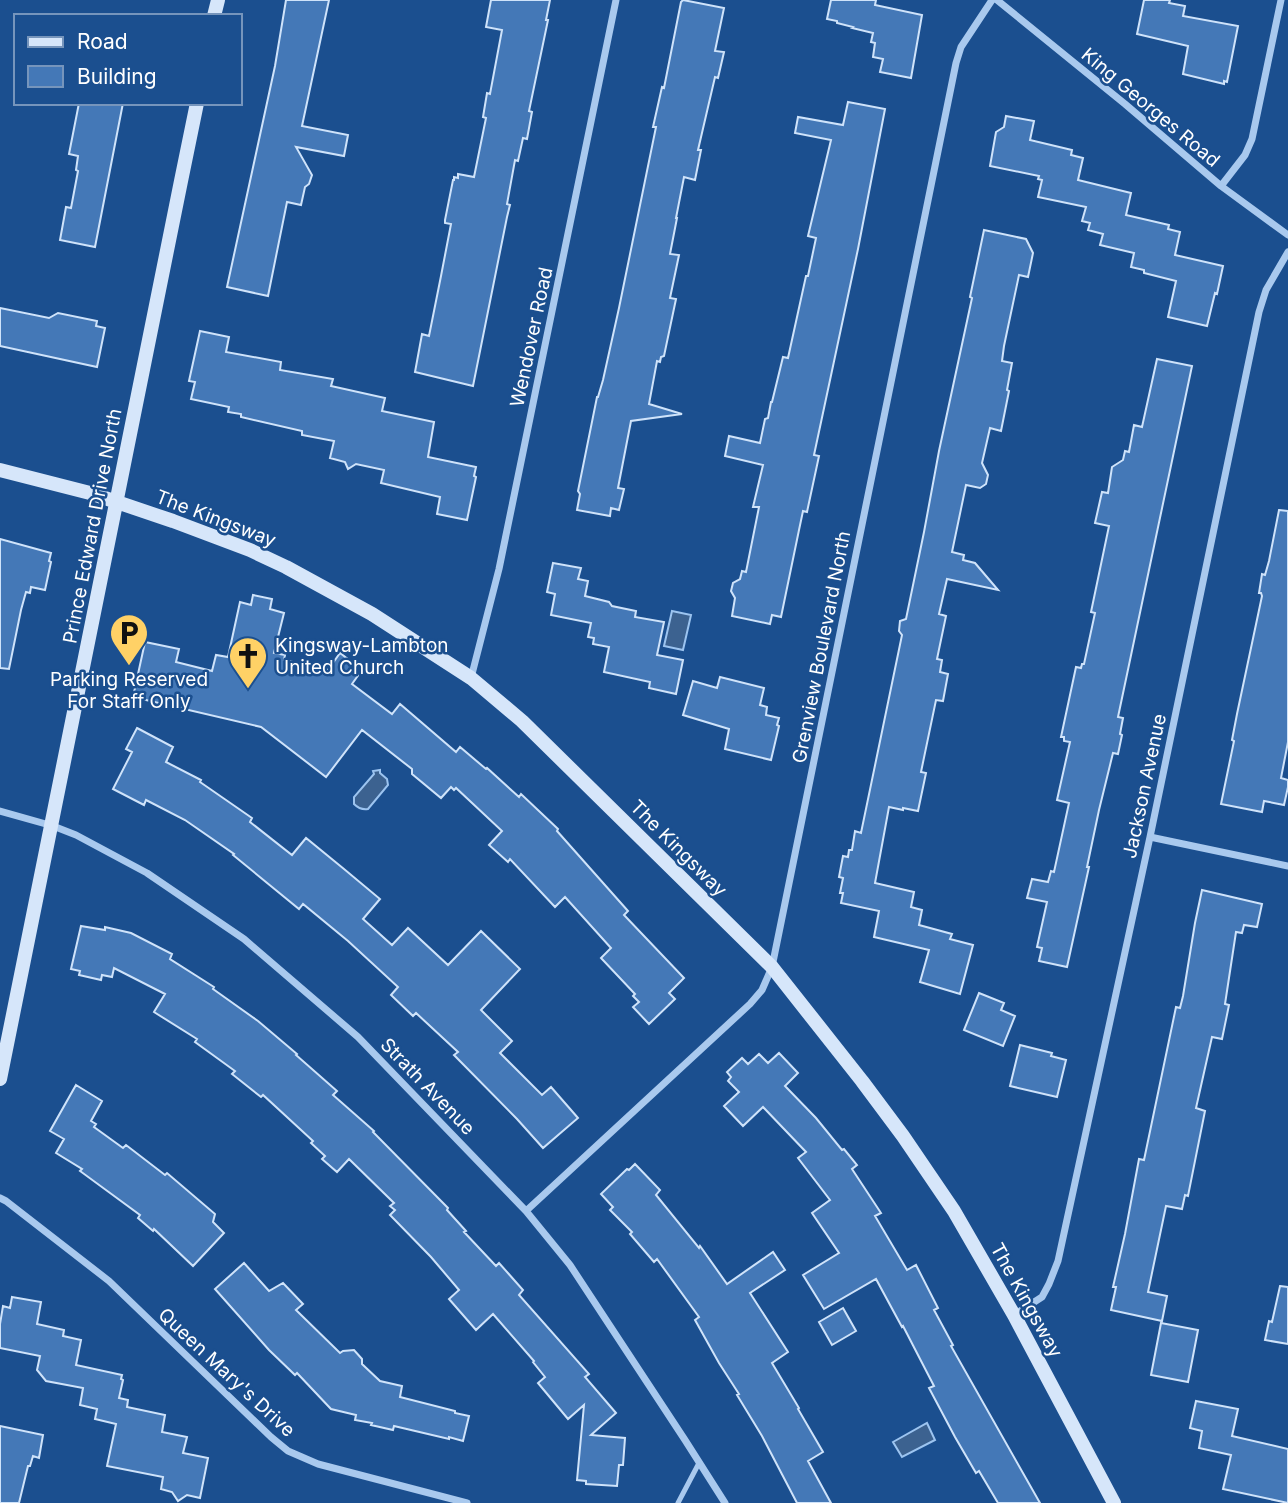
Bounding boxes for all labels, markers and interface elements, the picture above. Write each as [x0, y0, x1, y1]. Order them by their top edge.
legend [14, 14, 242, 105]
text: Road [77, 29, 128, 54]
street label: King Georges Road [1077, 43, 1224, 172]
text: Building [77, 64, 157, 89]
street label: Wendover Road [505, 265, 558, 409]
street label: Prince Edward Drive North [58, 407, 127, 646]
street label: The Kingsway [152, 485, 280, 552]
street label: Grenview Boulevard North [788, 529, 855, 765]
parking icon: Parking Reserved For Staff Only [108, 612, 150, 667]
place label: Kingsway-Lambton United Church [275, 634, 449, 679]
church icon: Kingsway-Lambton United Church [227, 635, 269, 690]
place label: Parking Reserved For Staff Only [50, 668, 208, 713]
street label: Jackson Avenue [1118, 712, 1171, 861]
street label: The Kingsway [626, 795, 732, 902]
street label: Strath Avenue [376, 1033, 480, 1140]
street label: The Kingsway [986, 1239, 1068, 1362]
street label: Queen Mary's Drive [153, 1303, 300, 1442]

